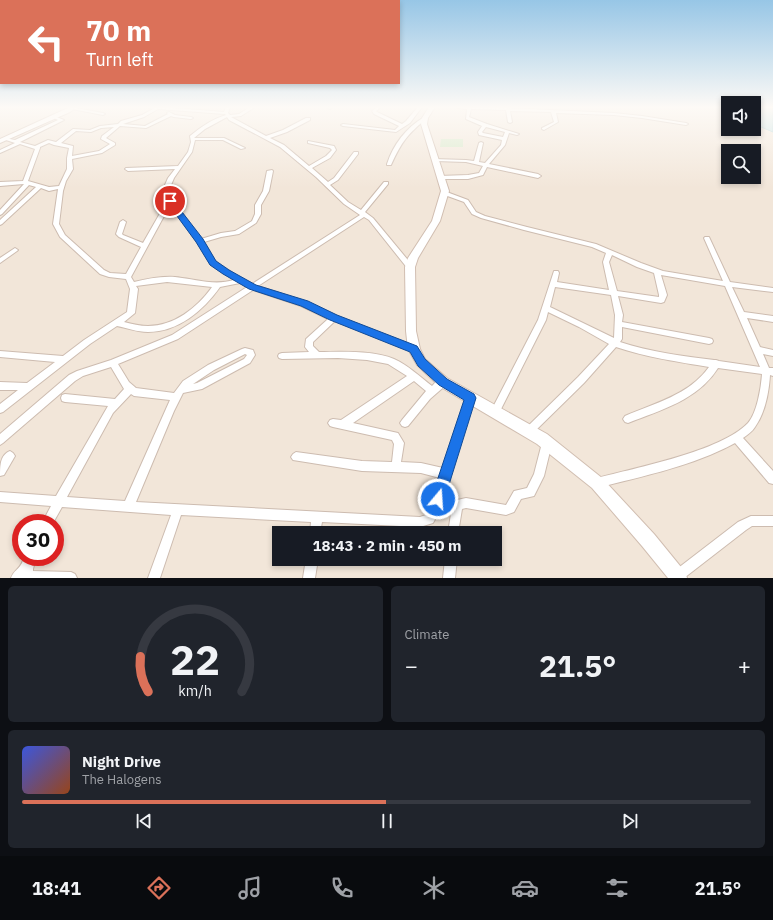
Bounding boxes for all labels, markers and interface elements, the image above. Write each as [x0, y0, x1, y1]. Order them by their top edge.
text: 70 m [86, 12, 151, 49]
icon: left [20, 16, 72, 68]
text: Turn left [86, 48, 154, 71]
map controls [721, 96, 761, 184]
button: sound [721, 96, 761, 136]
button: search [721, 144, 761, 184]
pin [153, 184, 187, 218]
icon: arrive [159, 190, 181, 212]
position arrow [417, 478, 459, 520]
speed limit sign: 30 [12, 514, 64, 566]
text: 18:43 · 2 min · 450 m [313, 536, 461, 555]
text: Climate [405, 626, 449, 643]
text: 22 [170, 632, 220, 686]
text: 21.5° [539, 646, 616, 685]
text: − [405, 651, 418, 680]
text: + [738, 651, 751, 680]
text: km/h [178, 681, 212, 700]
text: Night Drive [82, 752, 161, 771]
text: The Halogens [82, 771, 162, 788]
icon: previous [133, 810, 155, 832]
icon: pause [376, 810, 398, 832]
icon: next [619, 810, 641, 832]
icon: directions [145, 874, 173, 902]
icon: music [236, 874, 264, 902]
icon: phone [328, 874, 356, 902]
icon: climate [420, 874, 448, 902]
icon: car [511, 874, 539, 902]
icon: filters [603, 874, 631, 902]
text: 18:41 [32, 877, 81, 900]
text: 21.5° [695, 877, 741, 900]

